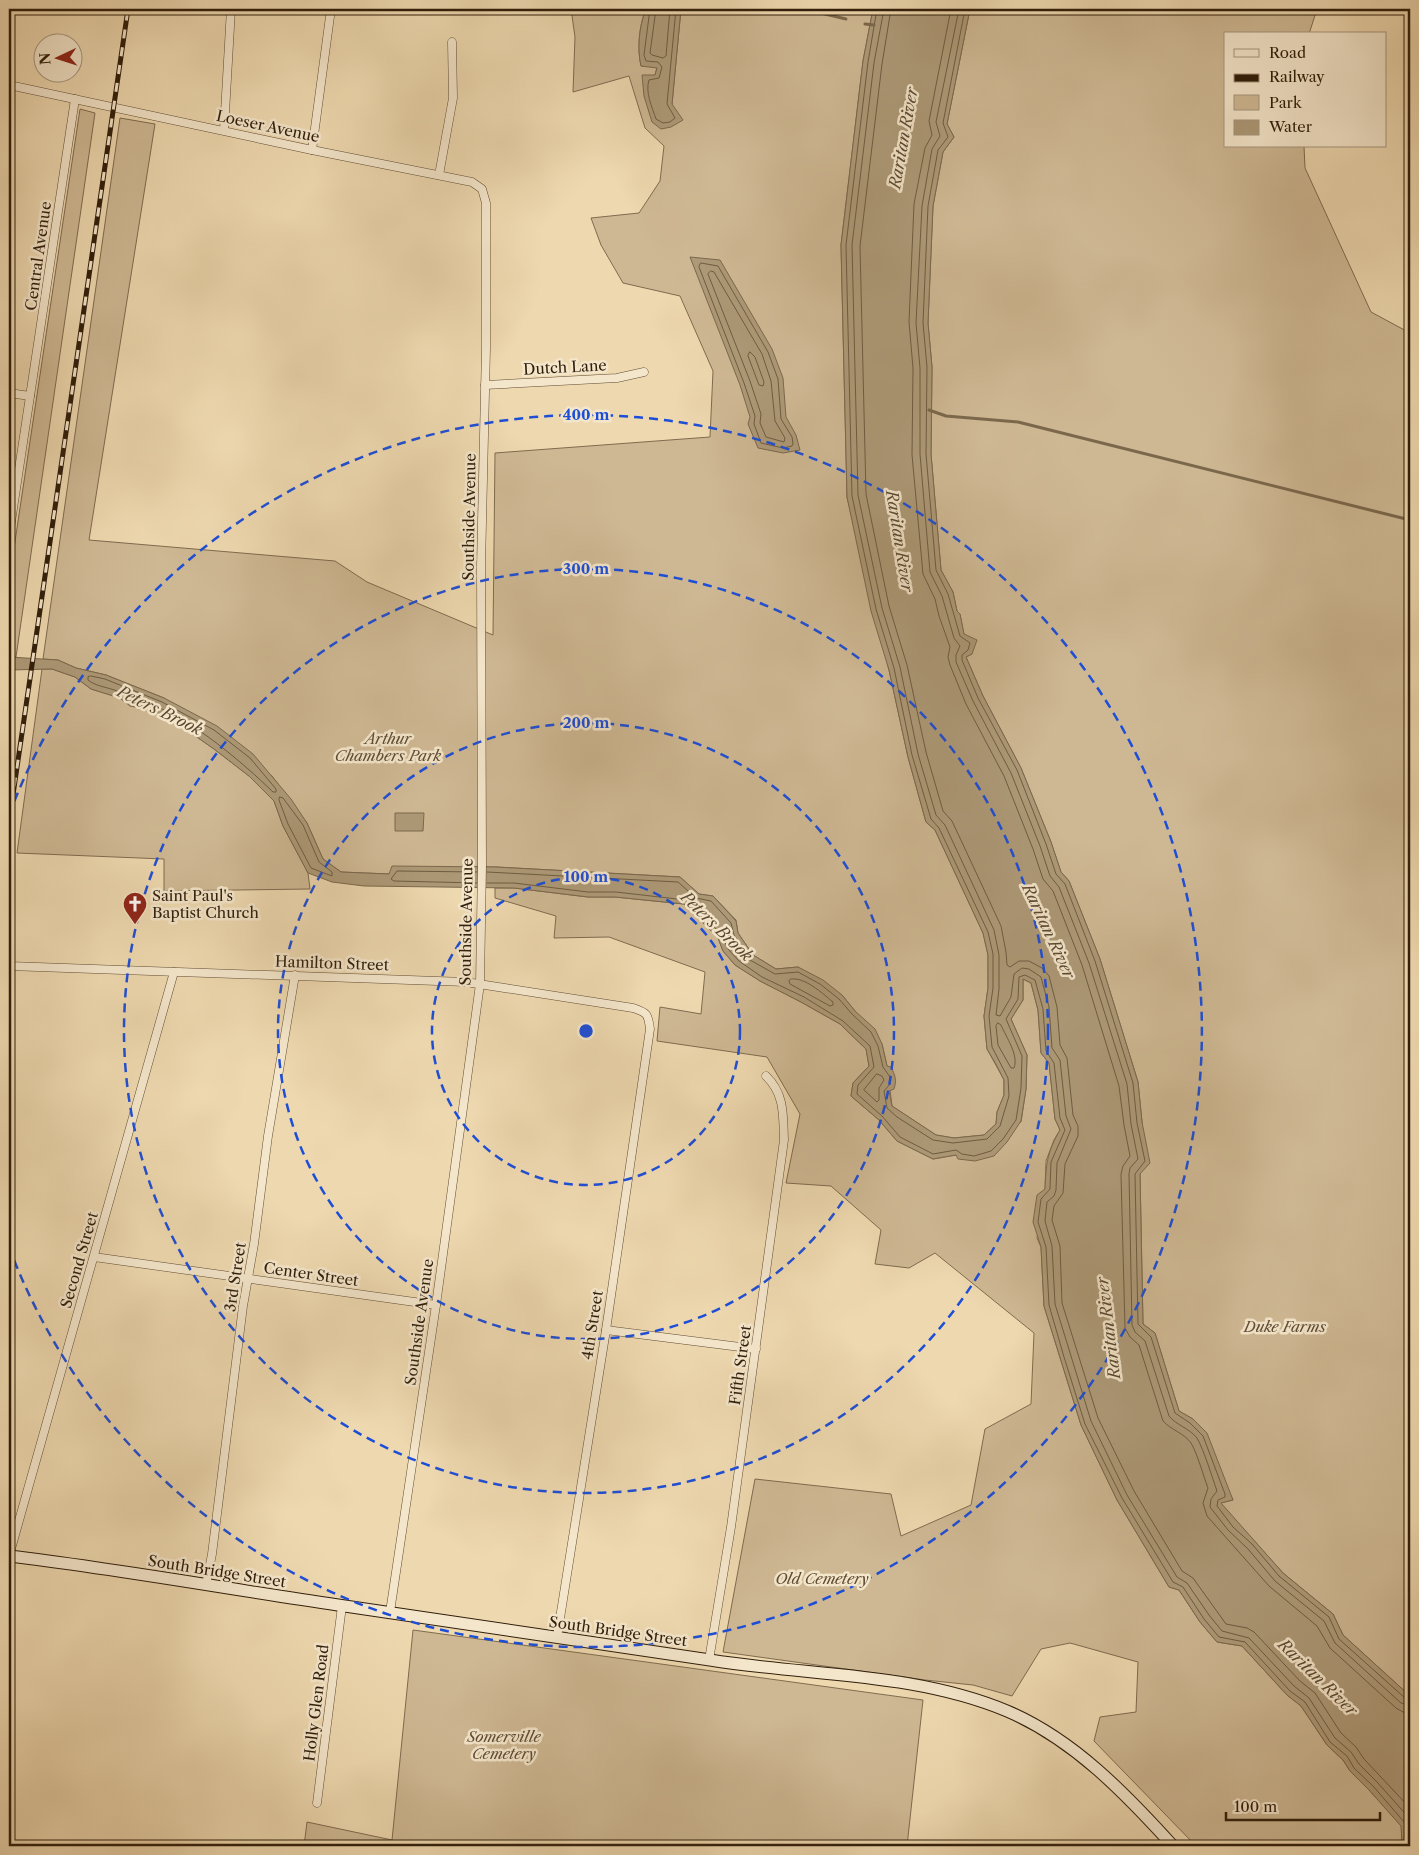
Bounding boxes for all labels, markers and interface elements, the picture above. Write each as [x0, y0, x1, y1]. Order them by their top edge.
north arrow [32, 32, 82, 82]
legend [1224, 32, 1386, 148]
text: Road [1269, 43, 1306, 62]
text: N [36, 52, 54, 66]
text: Railway [1269, 67, 1325, 86]
water label: Raritan River [884, 84, 922, 192]
text: Park [1269, 93, 1303, 112]
street label: Loeser Avenue [215, 106, 321, 146]
text: Water [1268, 117, 1313, 136]
street label: Central Avenue [21, 200, 55, 312]
street label: Dutch Lane [523, 355, 607, 379]
text: 400 m [563, 405, 609, 424]
street label: Southside Avenue [458, 453, 480, 581]
water label: Raritan River [882, 487, 918, 595]
text: 300 m [563, 559, 609, 578]
water label: Peters Brook [112, 680, 206, 740]
text: 200 m [563, 713, 609, 732]
park label: Arthur Chambers Park [335, 729, 442, 765]
street label: Southside Avenue [455, 858, 477, 986]
text: 100 m [564, 867, 608, 886]
water label: Raritan River [1017, 878, 1080, 983]
water label: Peters Brook [675, 885, 758, 966]
place label: Saint Paul's Baptist Church [152, 886, 259, 922]
church icon: Saint Paul's Baptist Church [122, 891, 148, 925]
street label: Hamilton Street [275, 952, 390, 975]
centre of rings [577, 1022, 595, 1040]
street label: Second Street [56, 1209, 102, 1310]
street label: 3rd Street [220, 1240, 250, 1313]
street label: Center Street [262, 1258, 360, 1290]
street label: Southside Avenue [401, 1258, 437, 1386]
water label: Raritan River [1092, 1274, 1124, 1382]
street label: 4th Street [577, 1288, 607, 1361]
park label: Duke Farms [1243, 1317, 1327, 1336]
street label: Fifth Street [725, 1323, 755, 1406]
street label: South Bridge Street [147, 1551, 288, 1591]
park label: Old Cemetery [775, 1569, 869, 1588]
street label: South Bridge Street [548, 1612, 689, 1650]
water label: Raritan River [1273, 1633, 1363, 1721]
street label: Holly Glen Road [299, 1643, 333, 1763]
park label: Somerville Cemetery [466, 1727, 542, 1763]
scale bar [1226, 1790, 1380, 1822]
text: 100 m [1234, 1797, 1277, 1816]

